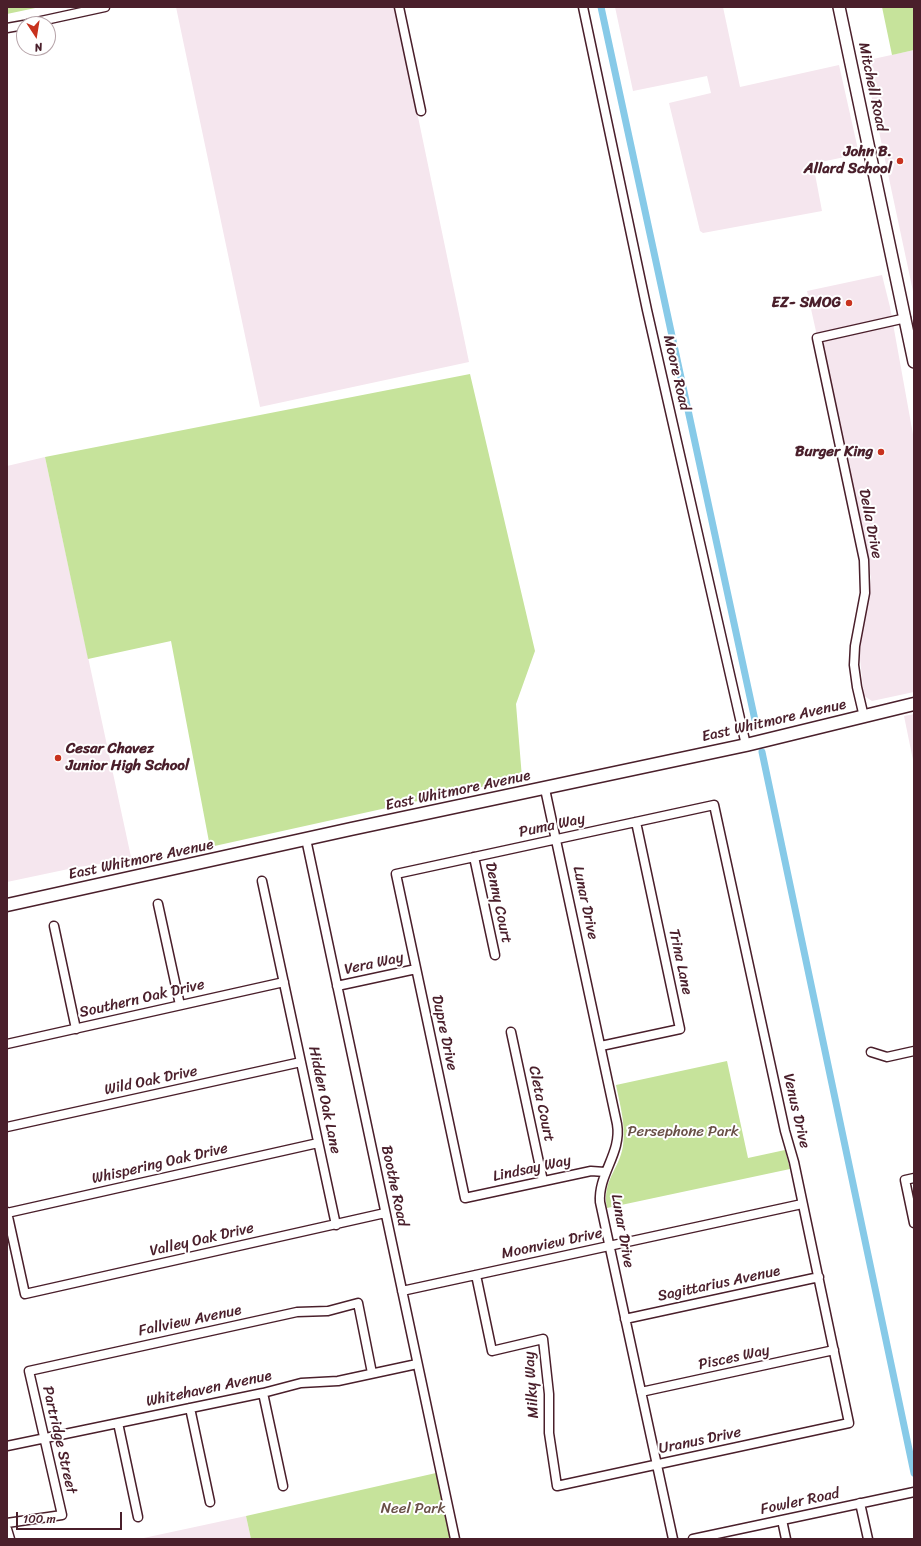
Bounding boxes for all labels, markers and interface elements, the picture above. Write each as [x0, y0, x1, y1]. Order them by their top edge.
north arrow [16, 16, 56, 56]
text: N [33, 37, 44, 57]
street label: Mitchell Road [854, 41, 890, 133]
place label: John B. Allard School [804, 143, 892, 178]
marker: John B. Allard School [895, 156, 905, 166]
place label: EZ- SMOG [772, 294, 841, 312]
marker: EZ- SMOG [844, 298, 854, 308]
street label: Moore Road [659, 334, 693, 412]
place label: Burger King [795, 443, 873, 461]
marker: Burger King [876, 447, 886, 457]
street label: Della Drive [854, 488, 886, 560]
street label: East Whitmore Avenue [700, 696, 848, 746]
place label: Cesar Chavez Junior High School [66, 740, 189, 775]
marker: Cesar Chavez Junior High School [53, 753, 63, 763]
street label: East Whitmore Avenue [384, 767, 532, 815]
street label: Puma Way [517, 810, 587, 842]
street label: East Whitmore Avenue [67, 836, 215, 884]
street label: Denny Court [481, 861, 515, 945]
street label: Lunar Drive [568, 865, 602, 941]
street label: Trina Lane [664, 927, 696, 997]
street label: Vera Way [343, 949, 405, 979]
street label: Southern Oak Drive [78, 976, 206, 1022]
street label: Dupre Drive [427, 994, 461, 1072]
street label: Hidden Oak Lane [304, 1044, 344, 1156]
street label: Wild Oak Drive [103, 1062, 199, 1100]
street label: Cleta Court [524, 1064, 558, 1144]
street label: Venus Drive [779, 1072, 813, 1150]
park label: Persephone Park [627, 1123, 739, 1141]
street label: Whispering Oak Drive [90, 1140, 230, 1188]
street label: Boothe Road [377, 1144, 411, 1228]
street label: Lindsay Way [491, 1152, 573, 1186]
street label: Lunar Drive [607, 1193, 637, 1269]
street label: Valley Oak Drive [148, 1219, 256, 1261]
street label: Moonview Drive [500, 1225, 604, 1263]
street label: Sagittarius Avenue [656, 1262, 782, 1306]
street label: Fallview Avenue [137, 1301, 243, 1341]
street label: Pisces Way [697, 1342, 771, 1374]
street label: Milky Way [521, 1351, 543, 1419]
street label: Whitehaven Avenue [145, 1367, 273, 1411]
street label: Partridge Street [38, 1384, 80, 1496]
street label: Uranus Drive [657, 1423, 743, 1459]
street label: Fowler Road [759, 1485, 841, 1519]
park label: Neel Park [381, 1500, 445, 1518]
scale bar [18, 1504, 124, 1530]
text: 100 m [23, 1508, 56, 1530]

